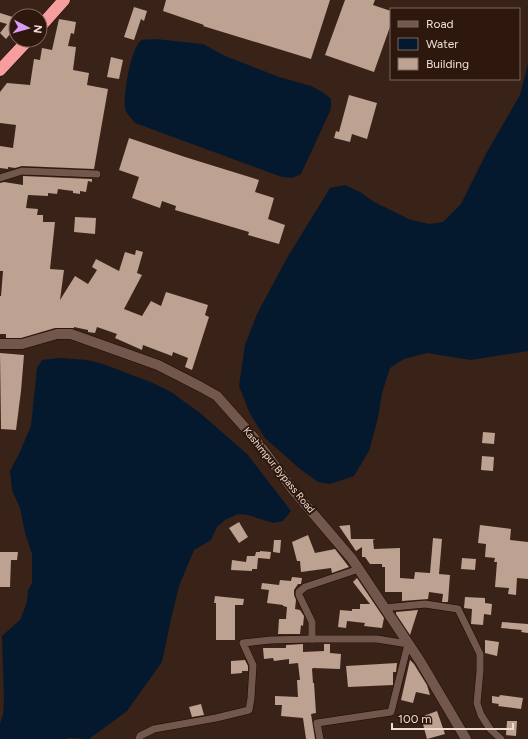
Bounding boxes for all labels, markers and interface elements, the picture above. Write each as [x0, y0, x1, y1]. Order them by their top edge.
north arrow [8, 8, 48, 48]
legend [390, 8, 520, 80]
text: Road [426, 17, 454, 31]
text: N [31, 24, 44, 34]
text: Water [426, 37, 458, 51]
text: Building [426, 57, 469, 71]
street label: Kashimpur Bypass Road [240, 424, 318, 516]
scale bar [392, 705, 513, 731]
text: 100 m [398, 712, 432, 726]

